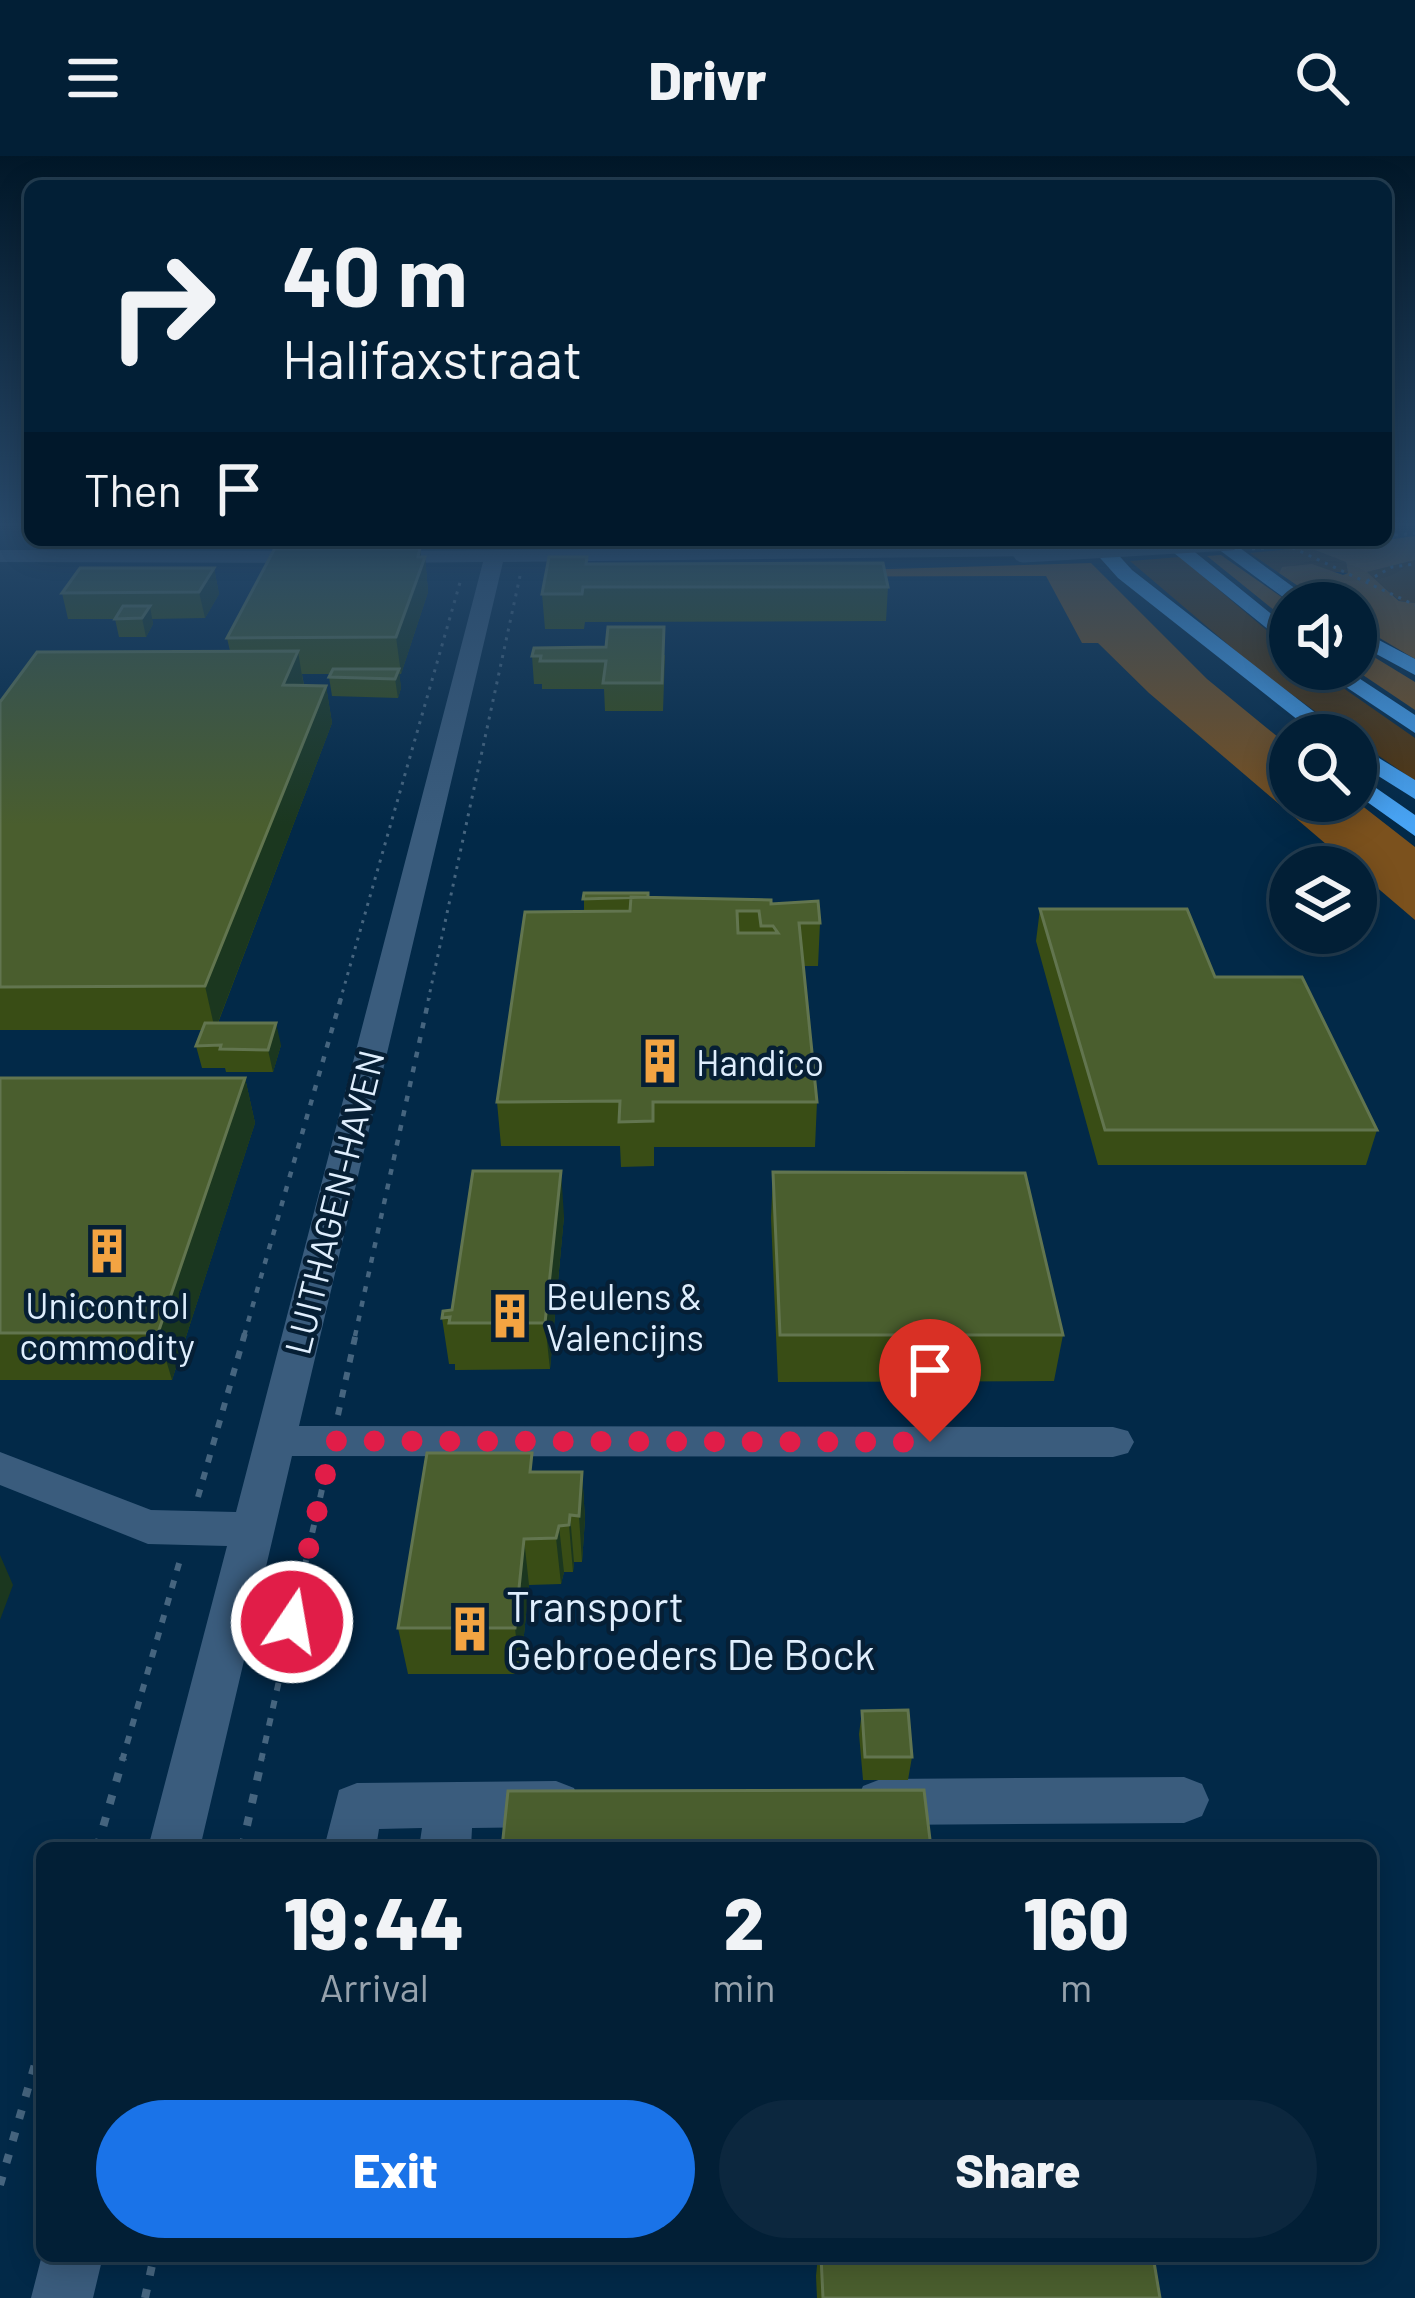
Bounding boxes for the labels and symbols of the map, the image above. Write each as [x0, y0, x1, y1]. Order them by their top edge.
building icon: Handico [635, 1036, 685, 1086]
place label: Handico [696, 1040, 824, 1083]
street label: LUITHAGEN-HAVEN [274, 1045, 392, 1359]
building icon: Unicontrol commodity [82, 1226, 132, 1276]
place label: Beulens & Valencijns [546, 1274, 704, 1358]
place label: Unicontrol commodity [19, 1283, 195, 1367]
building icon: Beulens & Valencijns [485, 1291, 535, 1341]
pin [879, 1319, 981, 1442]
position arrow [229, 1559, 355, 1685]
place label: Transport Gebroeders De Bock [506, 1580, 875, 1678]
building icon: Transport Gebroeders De Bock [445, 1604, 495, 1654]

